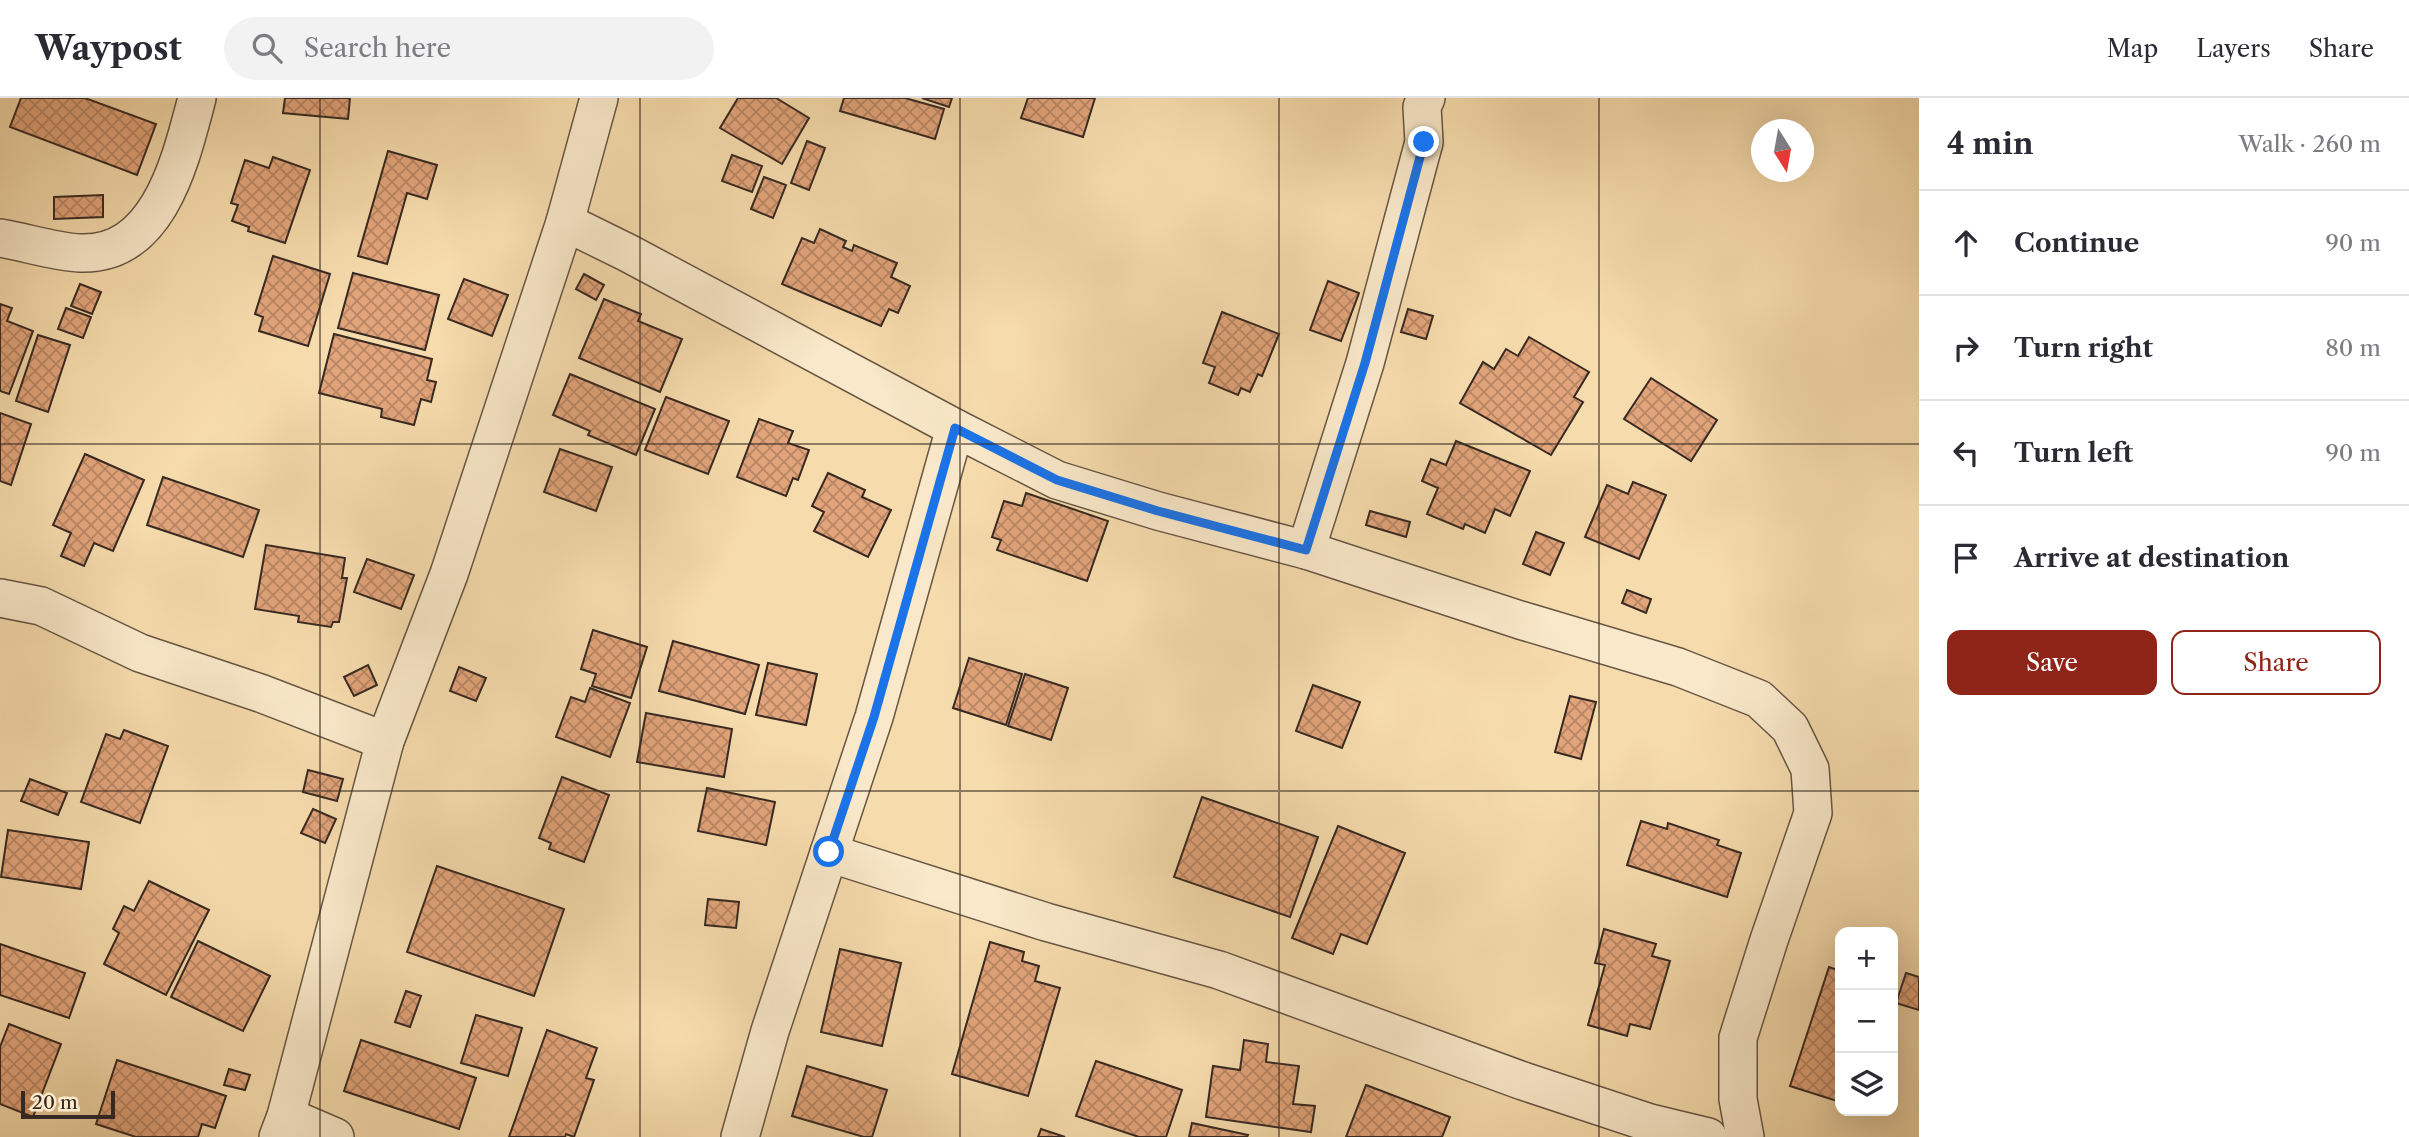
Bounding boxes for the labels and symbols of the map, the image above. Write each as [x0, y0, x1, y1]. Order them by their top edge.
north arrow [1751, 119, 1814, 182]
route end [1408, 126, 1439, 157]
route start [813, 836, 844, 867]
scale bar [21, 1088, 116, 1120]

